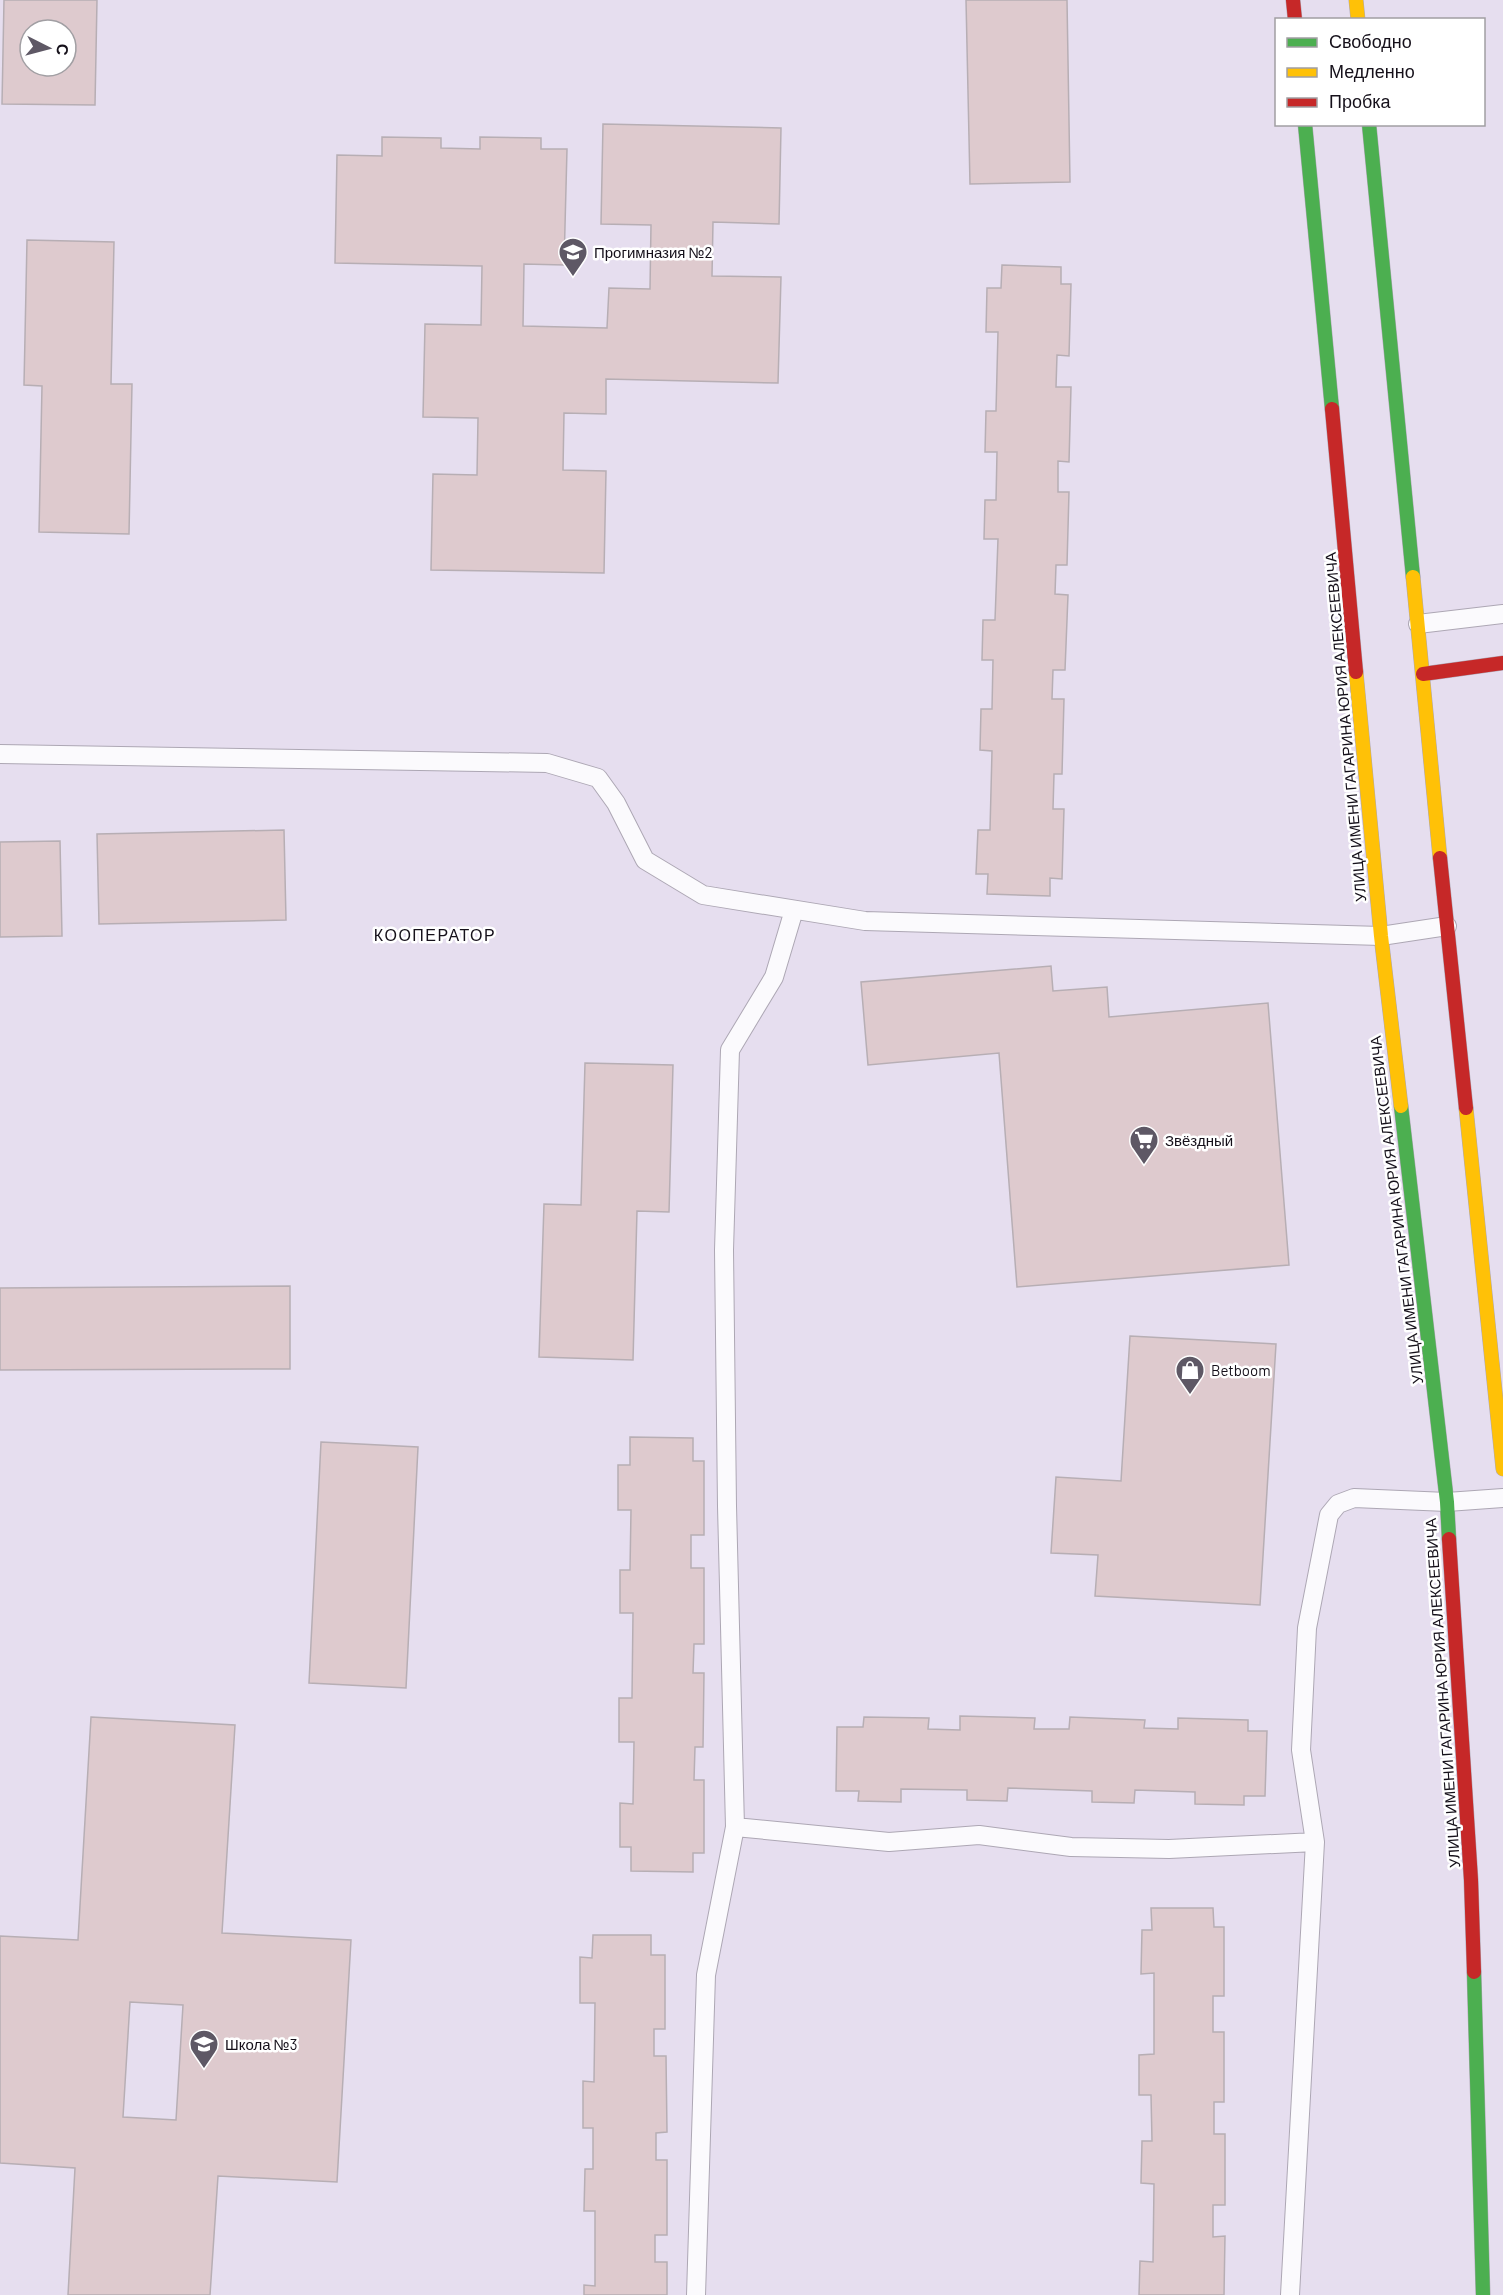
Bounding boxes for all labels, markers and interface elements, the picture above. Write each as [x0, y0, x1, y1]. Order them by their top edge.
north arrow [18, 18, 78, 78]
legend [1275, 18, 1485, 126]
text: Свободно [1329, 30, 1412, 52]
text: С [53, 43, 73, 57]
text: Медленно [1329, 60, 1415, 82]
text: Пробка [1329, 90, 1392, 112]
school or university icon: Прогимназия №2 [557, 236, 589, 278]
place label: Прогимназия №2 [594, 243, 713, 261]
street label: УЛИЦА ИМЕНИ ГАГАРИНА ЮРИЯ АЛЕКСЕЕВИЧА [1321, 552, 1369, 902]
district label: КООПЕРАТОР [374, 925, 496, 944]
street label: УЛИЦА ИМЕНИ ГАГАРИНА ЮРИЯ АЛЕКСЕЕВИЧА [1366, 1035, 1426, 1385]
supermarket icon: Звёздный [1128, 1124, 1160, 1166]
place label: Звёздный [1165, 1131, 1233, 1149]
shop icon: Betboom [1174, 1354, 1206, 1396]
place label: Betboom [1211, 1361, 1271, 1379]
street label: УЛИЦА ИМЕНИ ГАГАРИНА ЮРИЯ АЛЕКСЕЕВИЧА [1421, 1517, 1463, 1869]
school or university icon: Школа №3 [188, 2028, 220, 2070]
place label: Школа №3 [225, 2035, 297, 2053]

